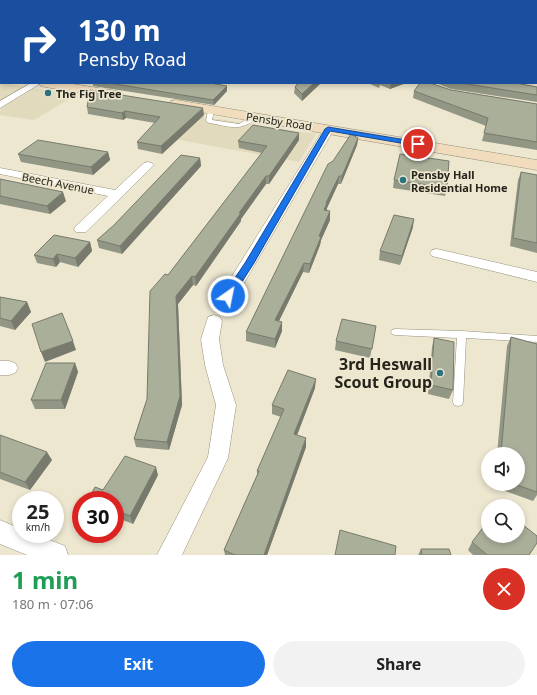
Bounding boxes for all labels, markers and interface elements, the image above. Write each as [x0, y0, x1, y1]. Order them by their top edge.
text: 130 m [78, 11, 161, 49]
icon: right [12, 16, 64, 68]
text: Pensby Road [78, 47, 187, 71]
place label: The Fig Tree [56, 86, 122, 101]
marker: The Fig Tree [43, 88, 53, 98]
street label: Pensby Road [245, 108, 313, 134]
pin [401, 127, 435, 161]
icon: arrive [407, 133, 429, 155]
place label: Pensby Hall Residential Home [411, 167, 508, 195]
street label: Beech Avenue [21, 169, 95, 197]
marker: Pensby Hall Residential Home [398, 175, 408, 185]
position arrow [207, 275, 249, 317]
place label: 3rd Heswall Scout Group [334, 353, 432, 393]
marker: 3rd Heswall Scout Group [435, 368, 445, 378]
map controls [481, 447, 525, 543]
button: sound [481, 447, 525, 491]
speed limit sign: 30 [72, 491, 124, 543]
text: 25 [27, 498, 49, 525]
button: search [481, 499, 525, 543]
text: km/h [26, 520, 50, 534]
text: 1 min [12, 563, 78, 596]
button: close [483, 568, 525, 610]
text: 180 m · 07:06 [12, 595, 93, 613]
button: Exit [12, 641, 265, 687]
button: Share [273, 641, 525, 687]

